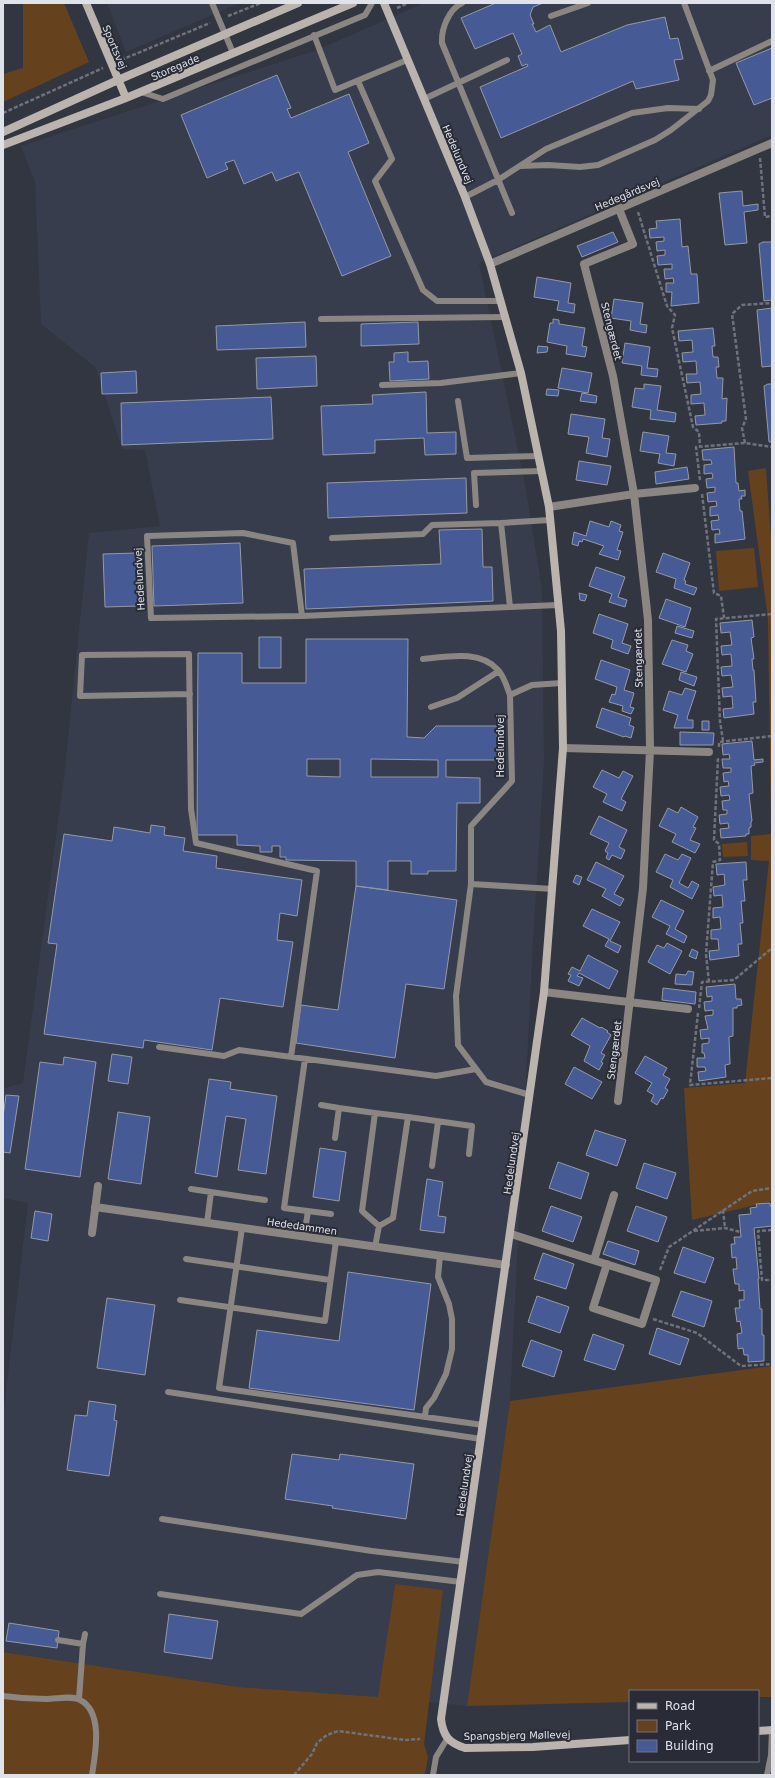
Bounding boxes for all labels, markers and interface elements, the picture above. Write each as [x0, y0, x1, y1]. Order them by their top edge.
street label: Sportsvej [100, 23, 129, 71]
street label: Storegade [149, 52, 201, 83]
street label: Hedelundvej [440, 123, 475, 185]
street label: Hedegårdsvej [593, 175, 661, 213]
street label: Stengærdet [599, 301, 624, 361]
street label: Hedelundvej [132, 547, 147, 611]
street label: Stengærdet [632, 628, 645, 688]
street label: Hedelundvej [495, 715, 506, 777]
street label: Stengærdet [605, 1020, 624, 1080]
street label: Hedelundvej [502, 1131, 521, 1195]
street label: Hededammen [266, 1216, 338, 1237]
street label: Hedelundvej [455, 1453, 474, 1517]
legend [629, 1690, 759, 1762]
text: Road [665, 1699, 695, 1713]
text: Park [665, 1719, 691, 1733]
street label: Spangsbjerg Møllevej [464, 1729, 570, 1742]
text: Building [665, 1739, 714, 1753]

